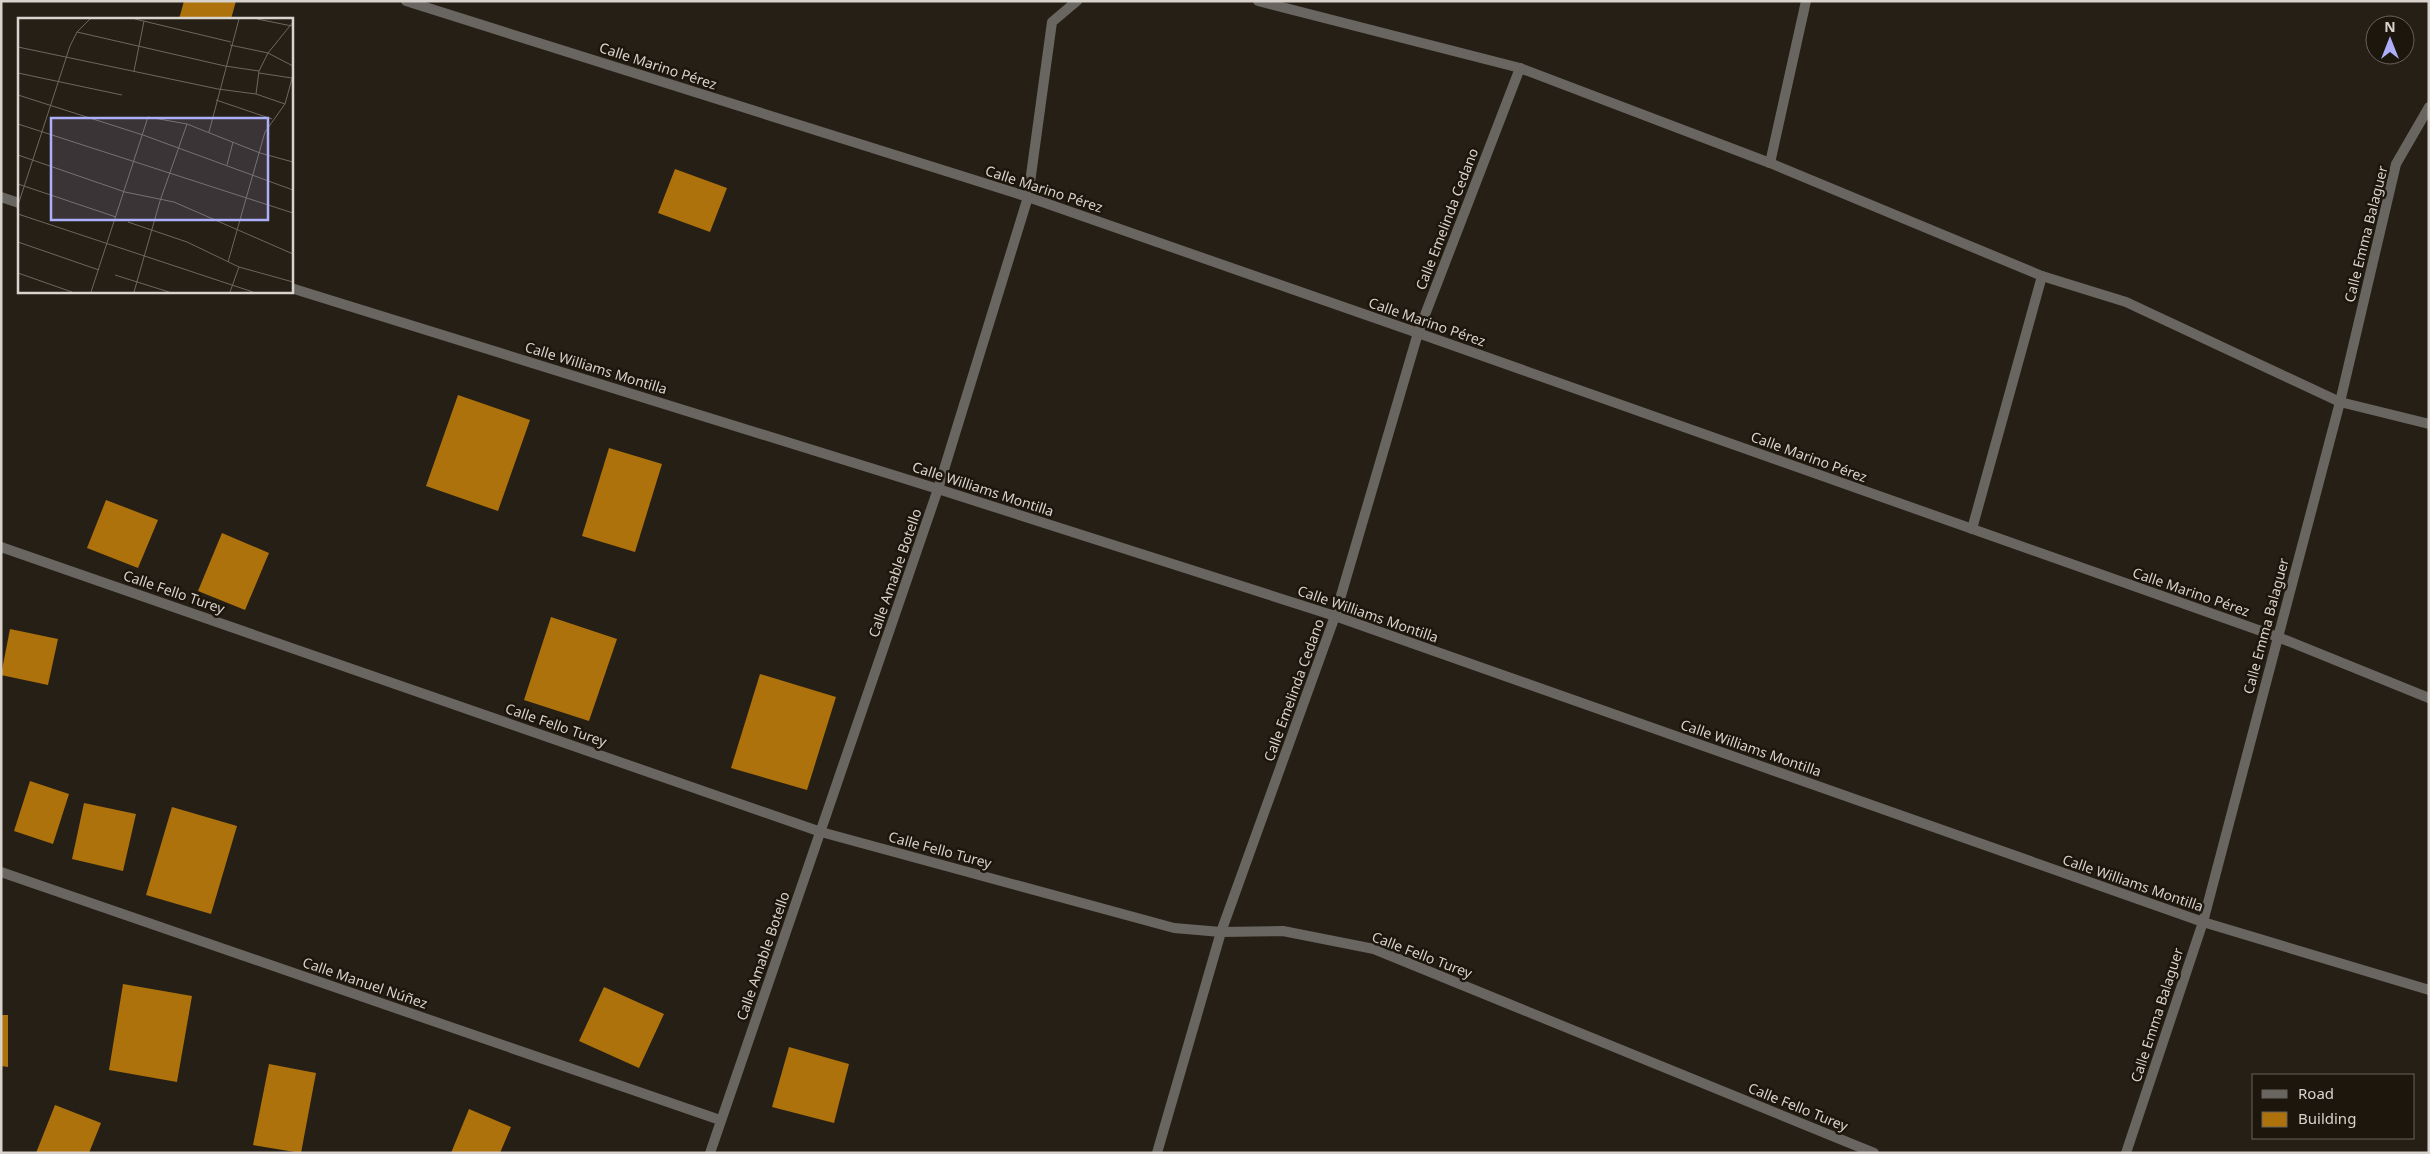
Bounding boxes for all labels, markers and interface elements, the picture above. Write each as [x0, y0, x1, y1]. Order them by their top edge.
north arrow [2365, 15, 2415, 65]
text: N [2384, 17, 2396, 36]
inset map [18, 18, 292, 292]
street label: Calle Marino Pérez [597, 38, 720, 94]
street label: Calle Emelinda Cedano [1411, 145, 1482, 292]
street label: Calle Marino Pérez [983, 161, 1106, 217]
street label: Calle Emma Balaguer [2339, 163, 2392, 304]
street label: Calle Marino Pérez [1366, 293, 1489, 351]
street label: Calle Williams Montilla [523, 337, 670, 398]
street label: Calle Marino Pérez [1748, 427, 1870, 487]
street label: Calle Williams Montilla [910, 457, 1056, 520]
street label: Calle Amable Botello [864, 506, 926, 640]
street label: Calle Emma Balaguer [2238, 555, 2293, 696]
street label: Calle Marino Pérez [2130, 563, 2253, 621]
street label: Calle Fello Turey [121, 565, 228, 618]
street label: Calle Williams Montilla [1295, 580, 1441, 647]
street label: Calle Emelinda Cedano [1259, 616, 1328, 764]
street label: Calle Fello Turey [503, 698, 610, 751]
street label: Calle Williams Montilla [1678, 714, 1824, 781]
street label: Calle Fello Turey [886, 827, 995, 873]
street label: Calle Williams Montilla [2060, 849, 2206, 916]
street label: Calle Amable Botello [732, 889, 794, 1023]
street label: Calle Fello Turey [1369, 927, 1476, 983]
street label: Calle Emma Balaguer [2126, 945, 2187, 1084]
street label: Calle Manuel Núñez [300, 952, 430, 1013]
legend [2252, 1074, 2415, 1139]
street label: Calle Fello Turey [1746, 1078, 1852, 1136]
text: Road [2298, 1083, 2334, 1103]
text: Building [2298, 1108, 2356, 1128]

